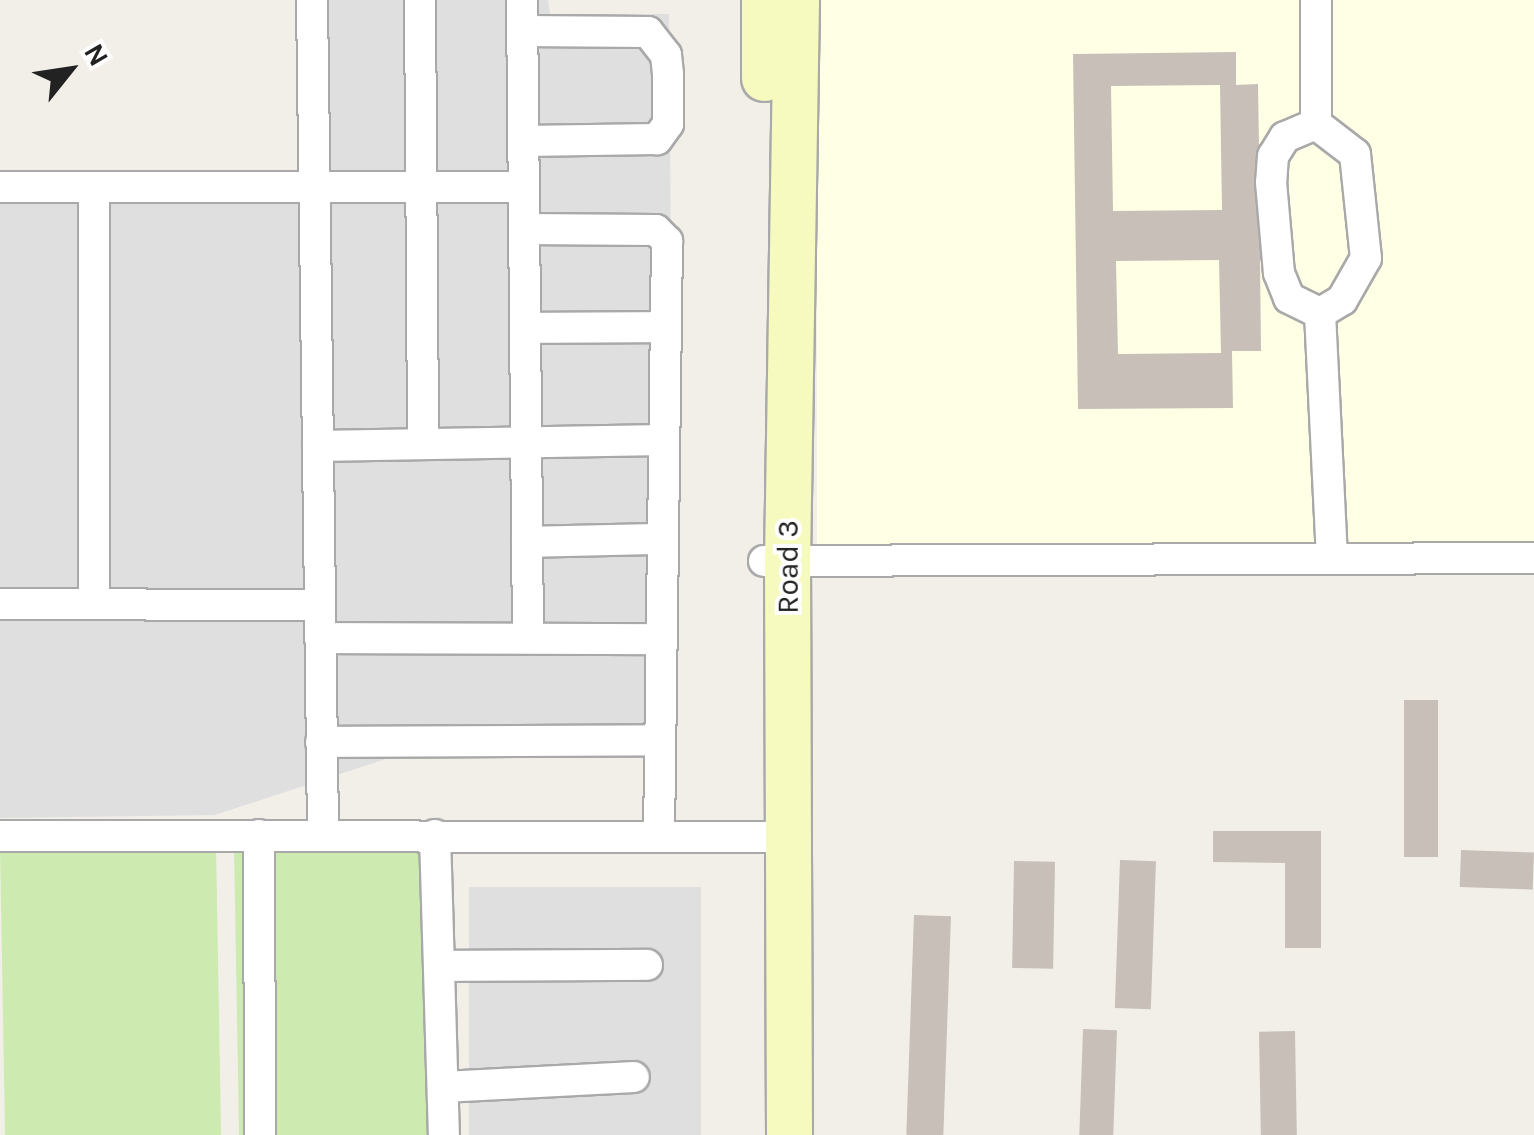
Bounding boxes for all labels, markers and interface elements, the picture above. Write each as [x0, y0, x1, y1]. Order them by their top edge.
north arrow [20, 20, 120, 120]
text: N [77, 38, 116, 72]
street label: Road 3 [770, 520, 806, 614]

